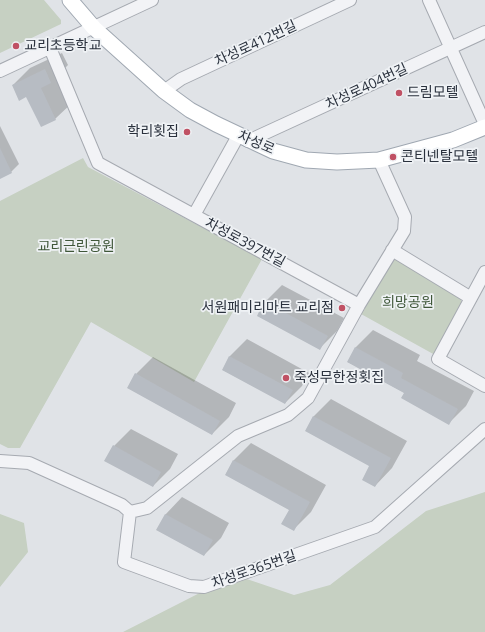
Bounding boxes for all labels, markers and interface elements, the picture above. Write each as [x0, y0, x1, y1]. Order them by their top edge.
street label: 차성로412번길 [212, 18, 300, 70]
place label: 교리초등학교 [24, 38, 101, 54]
marker: 교리초등학교 [11, 41, 21, 51]
street label: 차성로404번길 [323, 61, 411, 113]
place label: 드림모텔 [407, 85, 459, 101]
marker: 드림모텔 [394, 88, 404, 98]
place label: 학리횟집 [127, 124, 179, 140]
marker: 학리횟집 [182, 127, 192, 137]
street label: 차성로 [235, 128, 277, 158]
place label: 콘티넨탈모텔 [401, 149, 478, 165]
marker: 콘티넨탈모텔 [388, 152, 398, 162]
street label: 차성로397번길 [202, 215, 288, 271]
park label: 교리근린공원 [37, 239, 115, 255]
park label: 희망공원 [382, 295, 434, 311]
place label: 서원패미리마트 교리점 [202, 300, 334, 316]
marker: 서원패미리마트 교리점 [337, 303, 347, 313]
place label: 죽성무한정횟집 [294, 370, 384, 386]
marker: 죽성무한정횟집 [281, 373, 291, 383]
street label: 차성로365번길 [209, 548, 299, 592]

